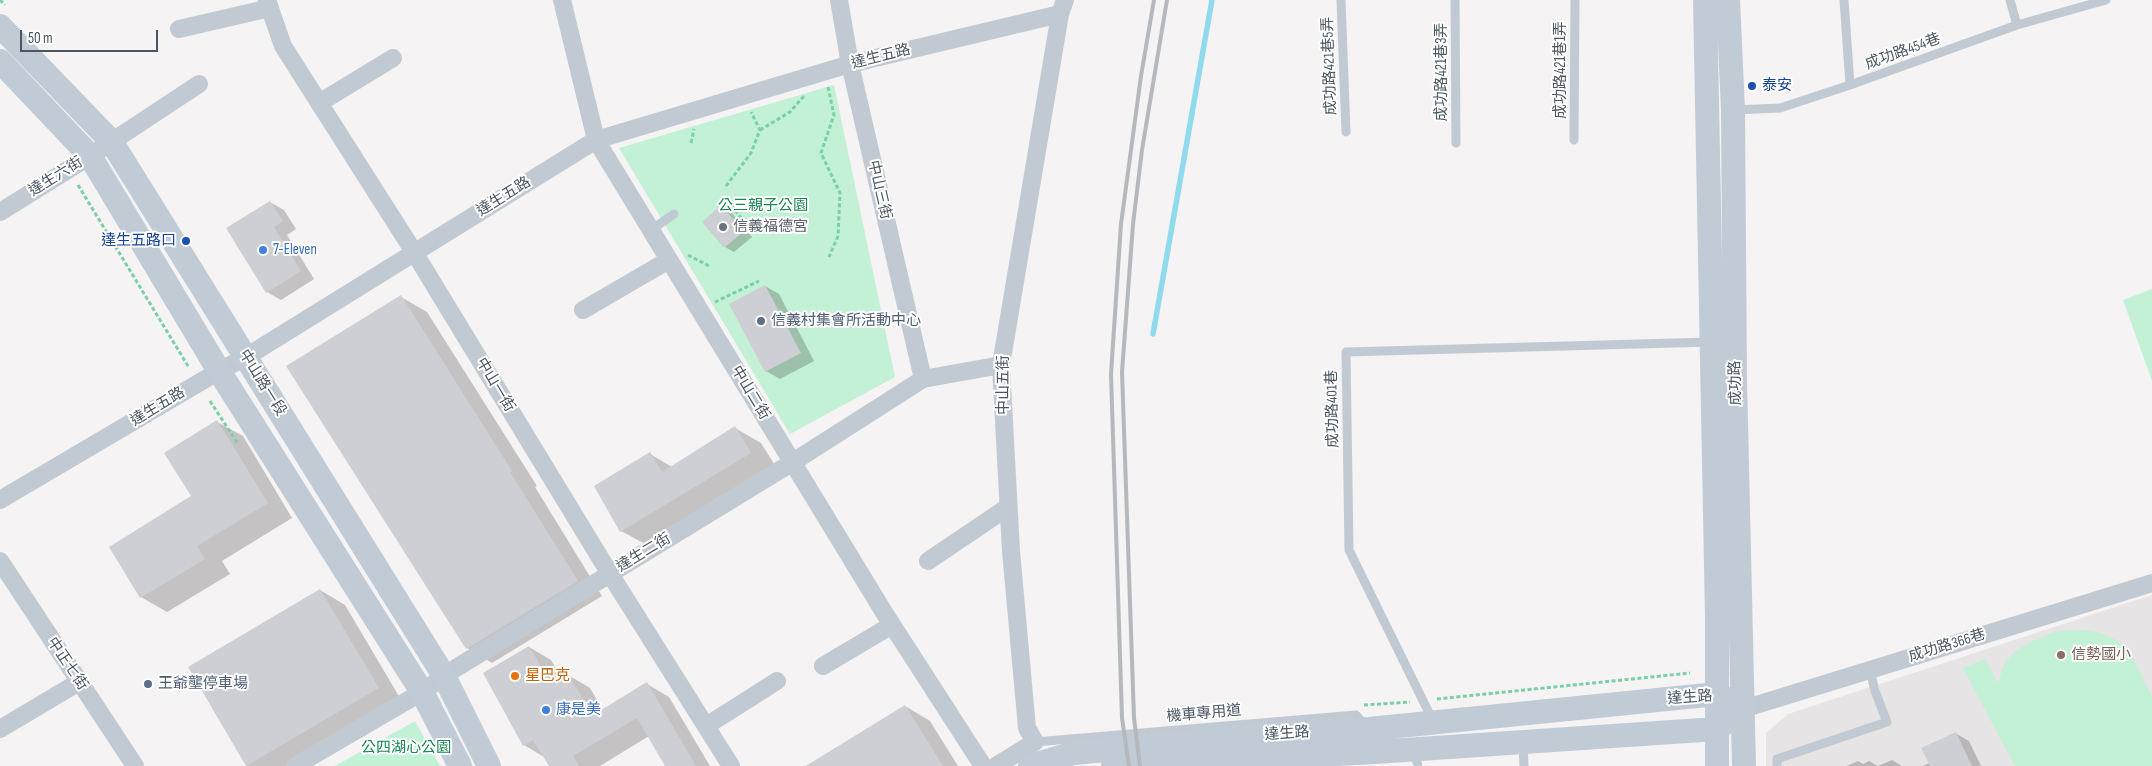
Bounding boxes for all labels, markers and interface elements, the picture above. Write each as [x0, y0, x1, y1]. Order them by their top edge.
street label: 成功路421巷5弄 [1319, 16, 1341, 116]
scale bar [22, 20, 160, 52]
street label: 成功路421巷1弄 [1552, 21, 1570, 119]
street label: 成功路421巷3弄 [1433, 22, 1451, 122]
text: 50 m [28, 29, 53, 48]
street label: 成功路454巷 [1863, 30, 1943, 74]
street label: 達生五路 [850, 41, 912, 73]
place label: 泰安 [1762, 77, 1792, 95]
marker: 泰安 [1746, 80, 1758, 92]
street label: 達生六街 [26, 153, 86, 201]
street label: 中山三街 [863, 159, 895, 221]
street label: 達生五路 [474, 173, 534, 221]
park label: 公三親子公園 [718, 197, 808, 215]
place label: 信義福德宮 [733, 218, 808, 236]
marker: 信義福德宮 [717, 221, 729, 233]
place label: 達生五路口 [101, 232, 176, 250]
marker: 達生五路口 [180, 235, 192, 247]
place label: 7-Eleven [273, 241, 317, 259]
marker: 7-Eleven [257, 244, 269, 256]
place label: 信義村集會所活動中心 [771, 312, 921, 330]
marker: 信義村集會所活動中心 [755, 315, 767, 327]
street label: 中山路一段 [234, 346, 290, 420]
street label: 中山一街 [472, 355, 518, 415]
street label: 中山五街 [995, 355, 1013, 415]
street label: 成功路 [1727, 360, 1745, 406]
street label: 中山二街 [727, 363, 773, 423]
street label: 成功路401巷 [1323, 370, 1343, 448]
street label: 達生五路 [128, 384, 188, 430]
street label: 達生二街 [614, 530, 674, 576]
street label: 成功路366巷 [1906, 626, 1988, 666]
street label: 中正七街 [43, 634, 91, 694]
place label: 信勢國小 [2071, 646, 2131, 664]
marker: 信勢國小 [2055, 649, 2067, 661]
place label: 星巴克 [525, 667, 570, 685]
marker: 星巴克 [509, 670, 521, 682]
place label: 王爺壟停車場 [158, 675, 248, 693]
marker: 王爺壟停車場 [142, 678, 154, 690]
street label: 達生路 [1667, 687, 1713, 709]
place label: 康是美 [556, 701, 601, 719]
street label: 機車專用道 [1166, 702, 1242, 726]
marker: 康是美 [540, 704, 552, 716]
street label: 達生路 [1264, 723, 1310, 745]
park label: 公四湖心公園 [361, 739, 451, 757]

